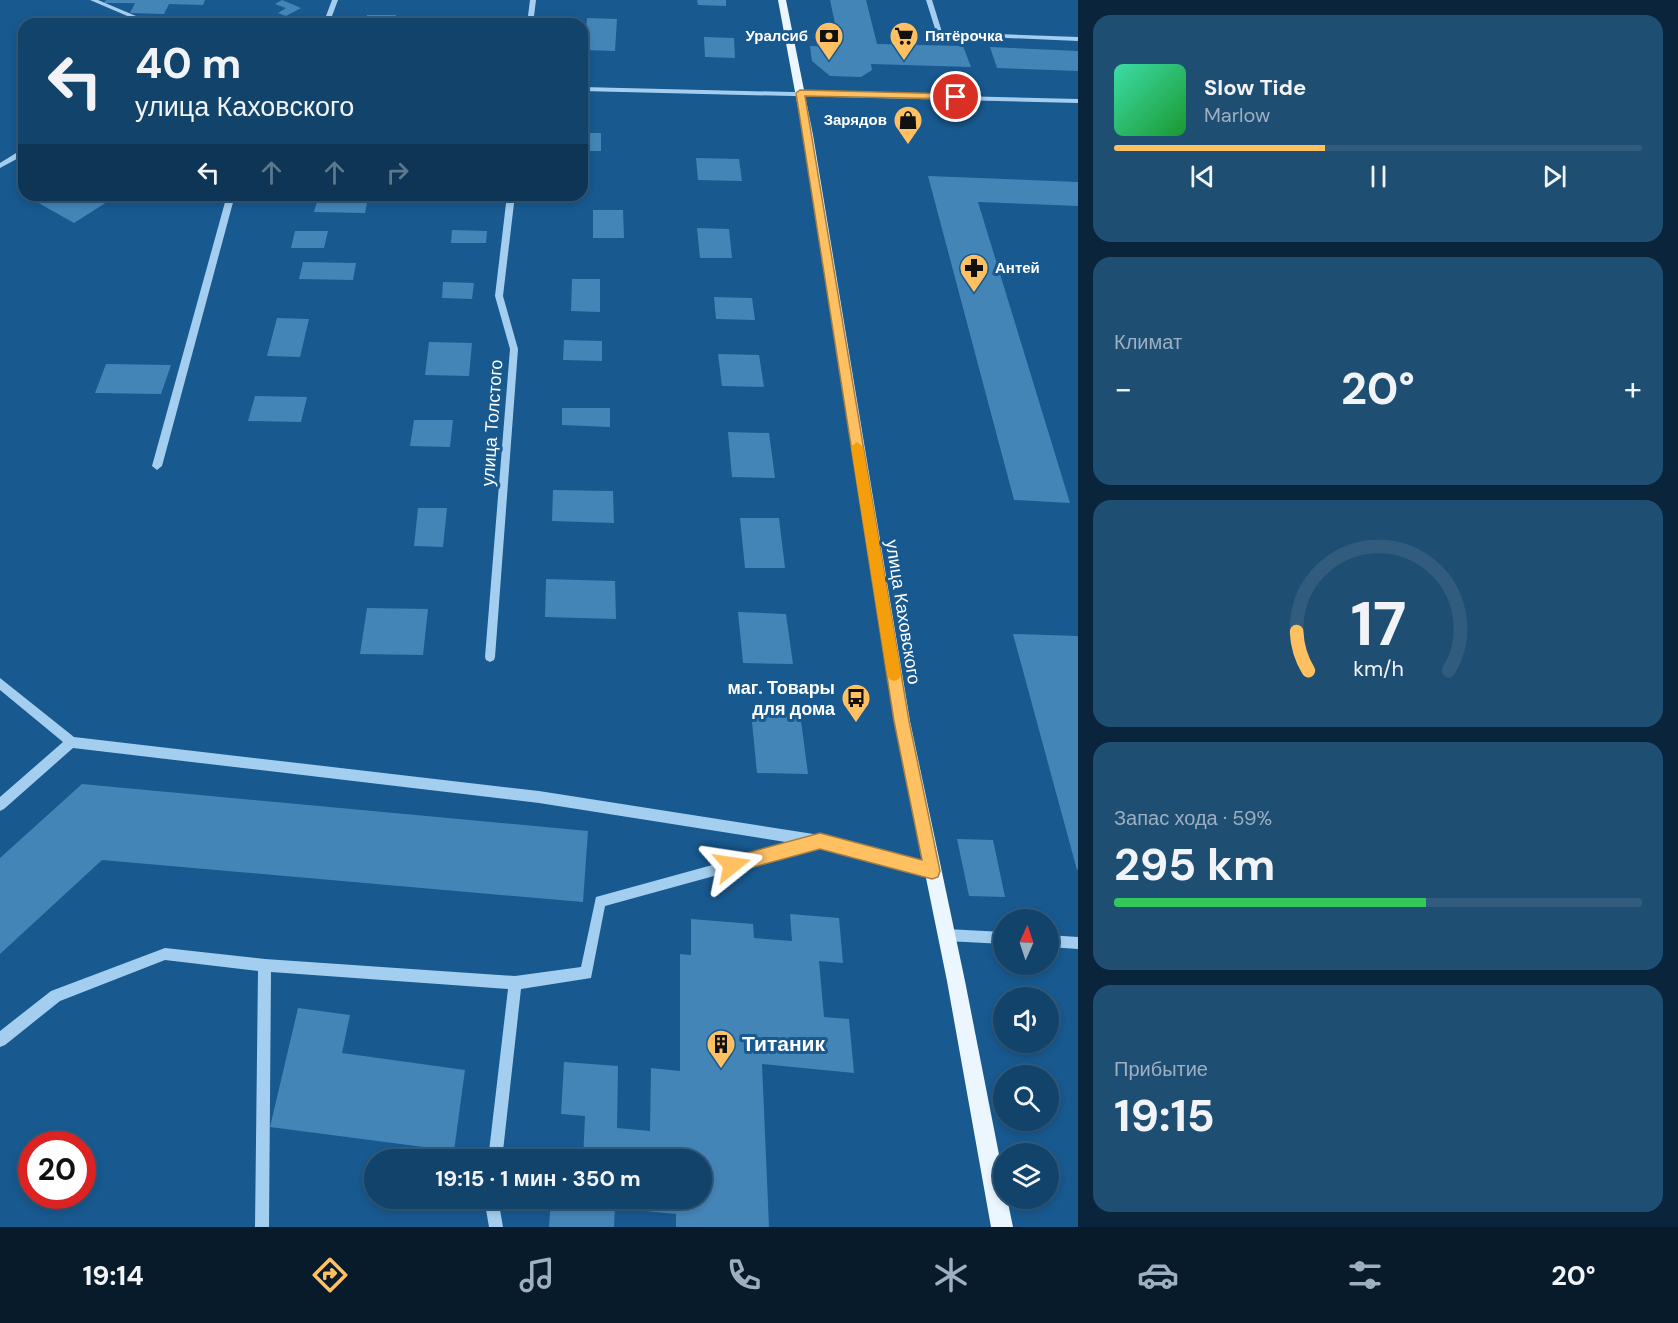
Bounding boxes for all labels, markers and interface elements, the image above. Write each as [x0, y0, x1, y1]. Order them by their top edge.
bank icon: Уралсиб [813, 20, 845, 62]
supermarket icon: Пятёрочка [888, 20, 920, 62]
place label: Уралсиб [746, 26, 808, 46]
place label: Пятёрочка [925, 26, 1003, 46]
text: 40 m [135, 36, 241, 91]
icon: left [36, 42, 114, 120]
pin [930, 71, 981, 122]
text: Slow Tide [1204, 73, 1306, 102]
icon: arrive [939, 80, 972, 113]
text: улица Каховского [135, 89, 354, 124]
text: Marlow [1204, 102, 1270, 128]
shop icon: Зарядов [892, 104, 924, 146]
place label: Зарядов [824, 110, 887, 130]
icon: left [192, 156, 225, 189]
icon: ahead [255, 156, 288, 189]
icon: ahead [318, 156, 351, 189]
icon: right [381, 156, 414, 189]
icon: previous [1186, 160, 1219, 193]
icon: pause [1362, 160, 1395, 193]
icon: next [1538, 160, 1571, 193]
pharmacy icon: Антей [958, 252, 990, 294]
place label: Антей [995, 258, 1040, 278]
text: Климат [1114, 329, 1182, 355]
street label: улица Толстого [476, 359, 508, 487]
text: 20° [1341, 359, 1415, 418]
text: − [1114, 367, 1132, 410]
text: + [1624, 367, 1642, 410]
street label: улица Каховского [880, 538, 926, 686]
text: 17 [1350, 583, 1406, 664]
text: km/h [1353, 655, 1403, 683]
place label: маг. Товары для дома [728, 676, 836, 721]
bus stop icon: маг. Товары для дома [840, 682, 872, 724]
text: Запас хода · 59% [1114, 805, 1272, 831]
position arrow [700, 833, 764, 897]
text: 295 km [1114, 835, 1275, 894]
north arrow [993, 909, 1059, 975]
map controls [993, 909, 1059, 1209]
button: sound [993, 987, 1059, 1053]
building icon: Титаник [705, 1028, 737, 1070]
place label: Титаник [742, 1030, 825, 1058]
text: Прибытие [1114, 1056, 1208, 1082]
button: search [993, 1065, 1059, 1131]
text: 19:15 [1114, 1086, 1215, 1145]
speed limit sign: 20 [18, 1131, 96, 1209]
button: layers [993, 1143, 1059, 1209]
text: 19:15 · 1 мин · 350 m [435, 1164, 641, 1193]
icon: directions [309, 1254, 351, 1296]
icon: music [516, 1254, 558, 1296]
icon: phone [723, 1254, 765, 1296]
icon: climate [930, 1254, 972, 1296]
icon: car [1137, 1254, 1179, 1296]
icon: filters [1344, 1254, 1386, 1296]
text: 19:14 [83, 1258, 144, 1293]
text: 20° [1551, 1258, 1595, 1293]

